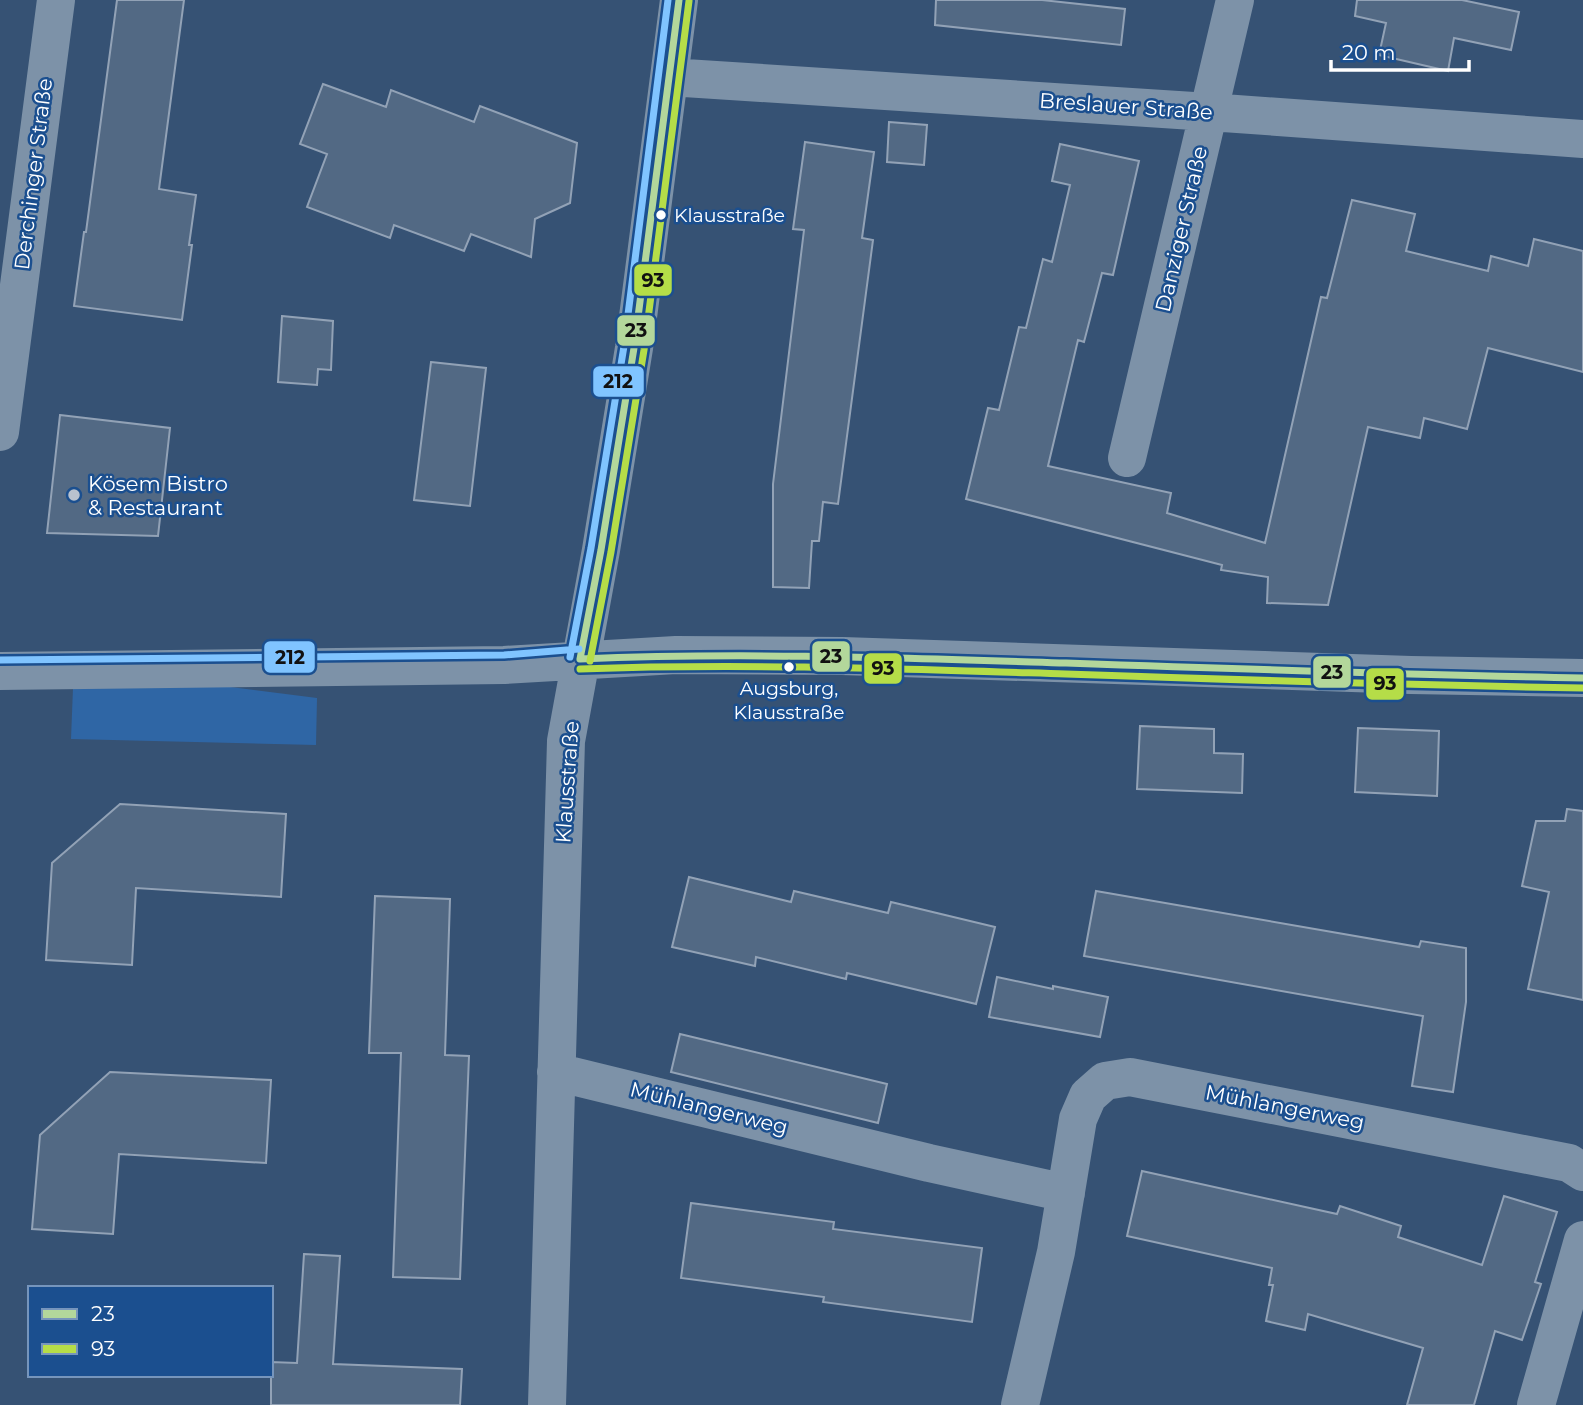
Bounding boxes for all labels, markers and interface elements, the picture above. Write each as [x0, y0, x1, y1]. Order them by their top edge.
scale bar [1331, 28, 1469, 72]
text: 20 m [1342, 40, 1396, 65]
street label: Derchinger Straße [9, 77, 57, 271]
street label: Breslauer Straße [1038, 87, 1214, 125]
street label: Danziger Straße [1150, 144, 1212, 314]
place label: Klausstraße [674, 204, 785, 227]
marker: Klausstraße [654, 208, 668, 222]
line badge: 93 [633, 263, 673, 297]
text: 93 [641, 269, 665, 292]
line badge: 23 [616, 314, 656, 347]
text: 23 [625, 319, 647, 342]
line badge: 212 [592, 365, 645, 398]
text: 212 [603, 370, 633, 393]
place label: Kösem Bistro & Restaurant [88, 471, 228, 520]
marker: Kösem Bistro & Restaurant [66, 487, 82, 503]
line badge: 212 [263, 640, 316, 674]
line badge: 23 [811, 640, 851, 673]
text: 23 [820, 645, 842, 668]
text: 212 [275, 646, 305, 669]
line badge: 93 [863, 652, 903, 685]
line badge: 23 [1312, 655, 1352, 689]
text: 93 [871, 657, 895, 680]
marker: Augsburg, Klausstraße [782, 660, 796, 674]
text: 23 [1321, 661, 1343, 684]
line badge: 93 [1365, 667, 1405, 701]
text: 93 [1373, 672, 1397, 695]
place label: Augsburg, Klausstraße [733, 677, 845, 724]
street label: Klausstraße [550, 720, 584, 844]
street label: Mühlangerweg [628, 1076, 790, 1140]
street label: Mühlangerweg [1203, 1079, 1367, 1135]
legend [28, 1286, 273, 1377]
text: 23 [91, 1301, 115, 1326]
text: 93 [91, 1336, 115, 1361]

